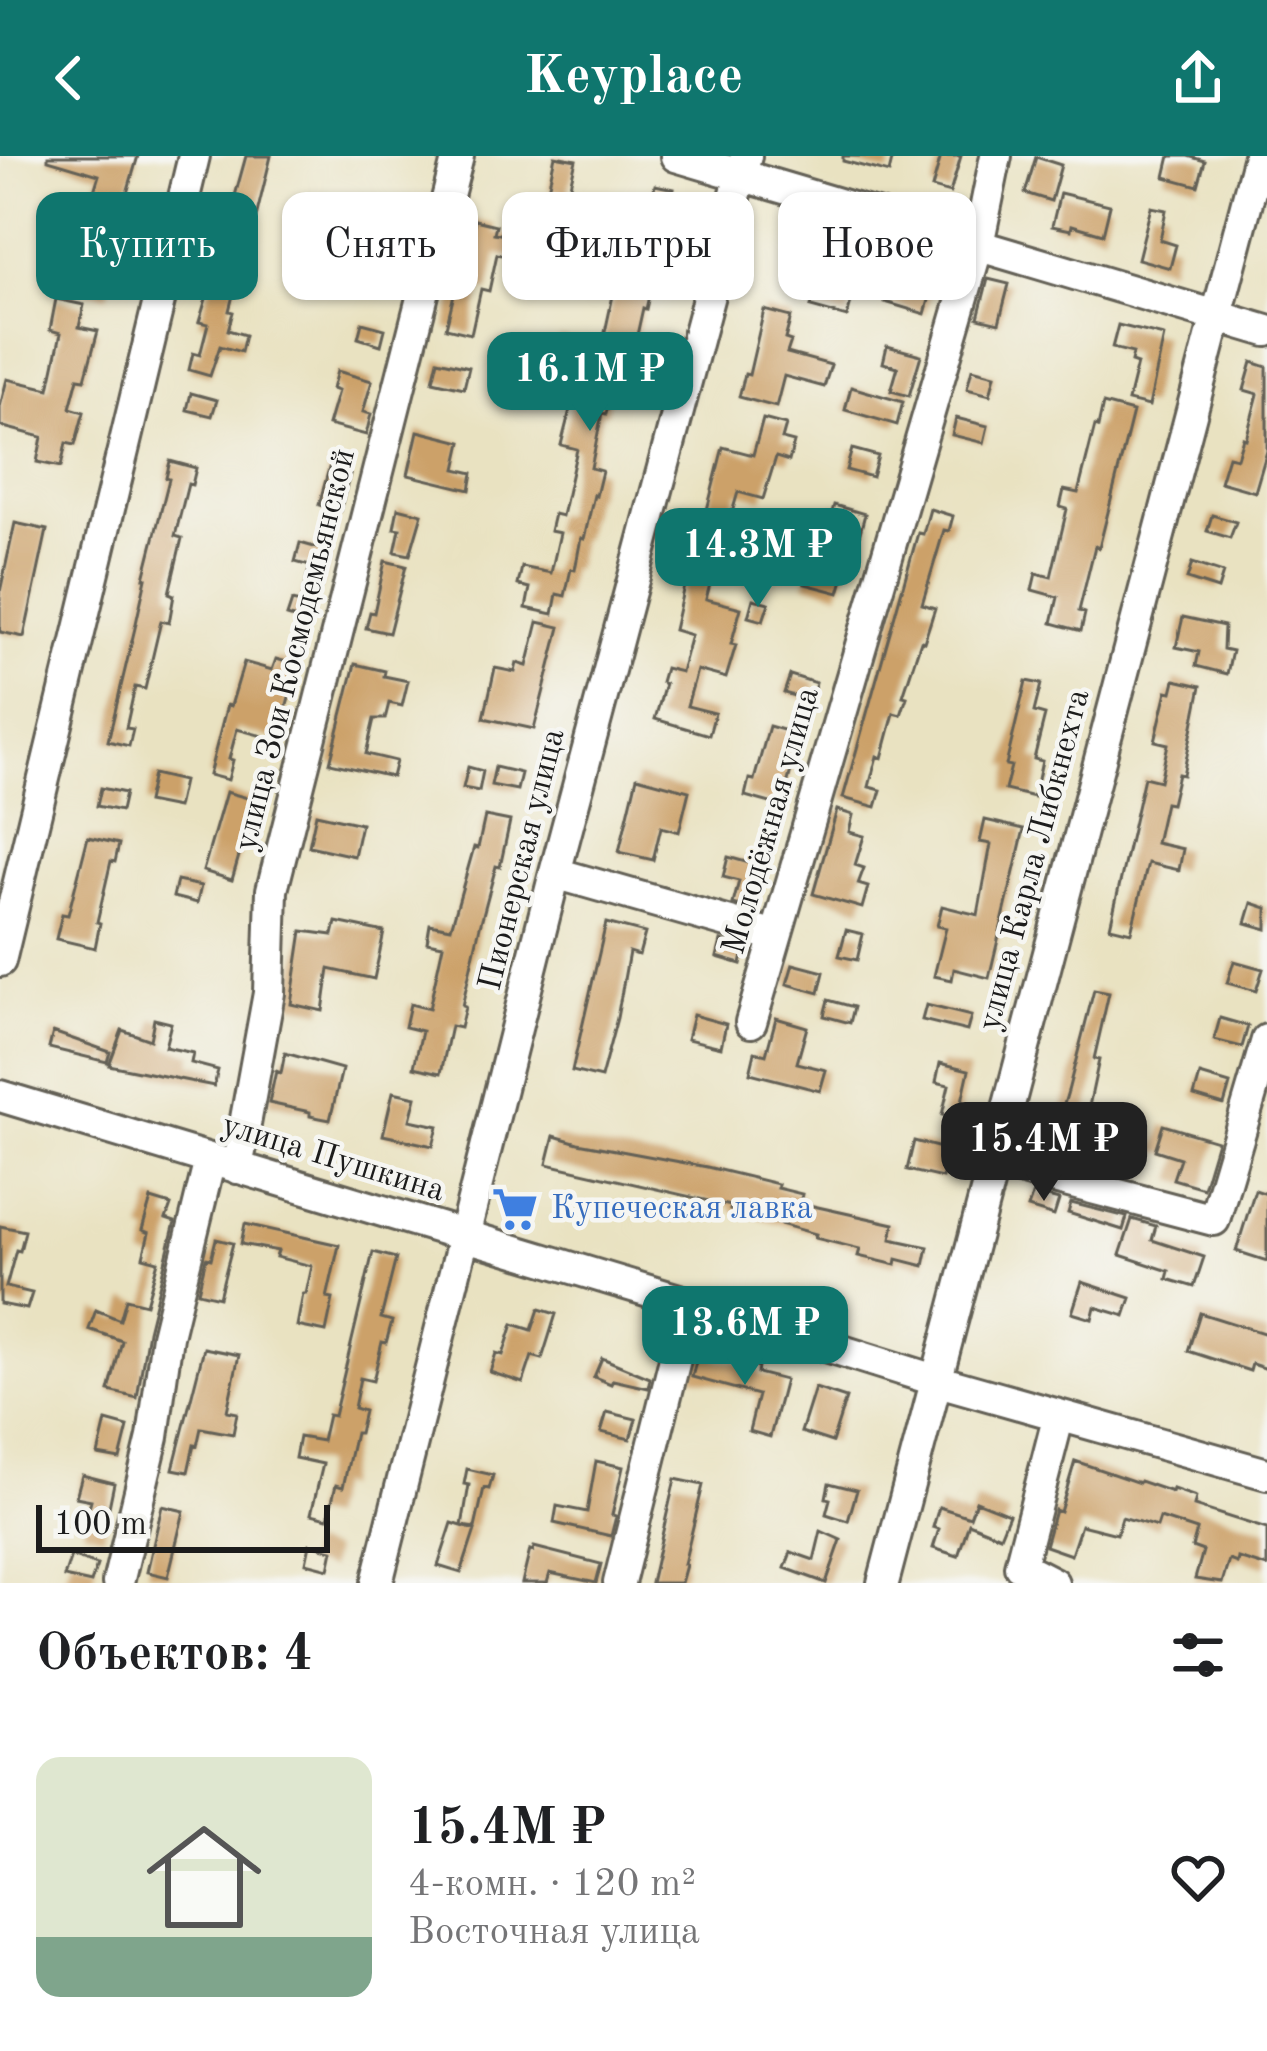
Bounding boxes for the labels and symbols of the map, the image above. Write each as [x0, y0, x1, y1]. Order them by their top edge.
pin: 16.1M ₽ [479, 332, 701, 434]
street label: улица Зои Космодемьянской [230, 446, 362, 854]
pin: 14.3M ₽ [647, 508, 869, 610]
street label: Молодёжная улица [718, 684, 826, 958]
street label: улица Карла Либкнехта [974, 686, 1096, 1034]
street label: Пионерская улица [475, 726, 571, 994]
pin: 15.4M ₽ [933, 1102, 1155, 1204]
street label: улица Пушкина [218, 1109, 448, 1209]
supermarket icon: Купеческая лавка [490, 1184, 540, 1234]
place label: Купеческая лавка [551, 1193, 813, 1226]
pin: 13.6M ₽ [634, 1286, 856, 1388]
scale bar [36, 1499, 330, 1552]

